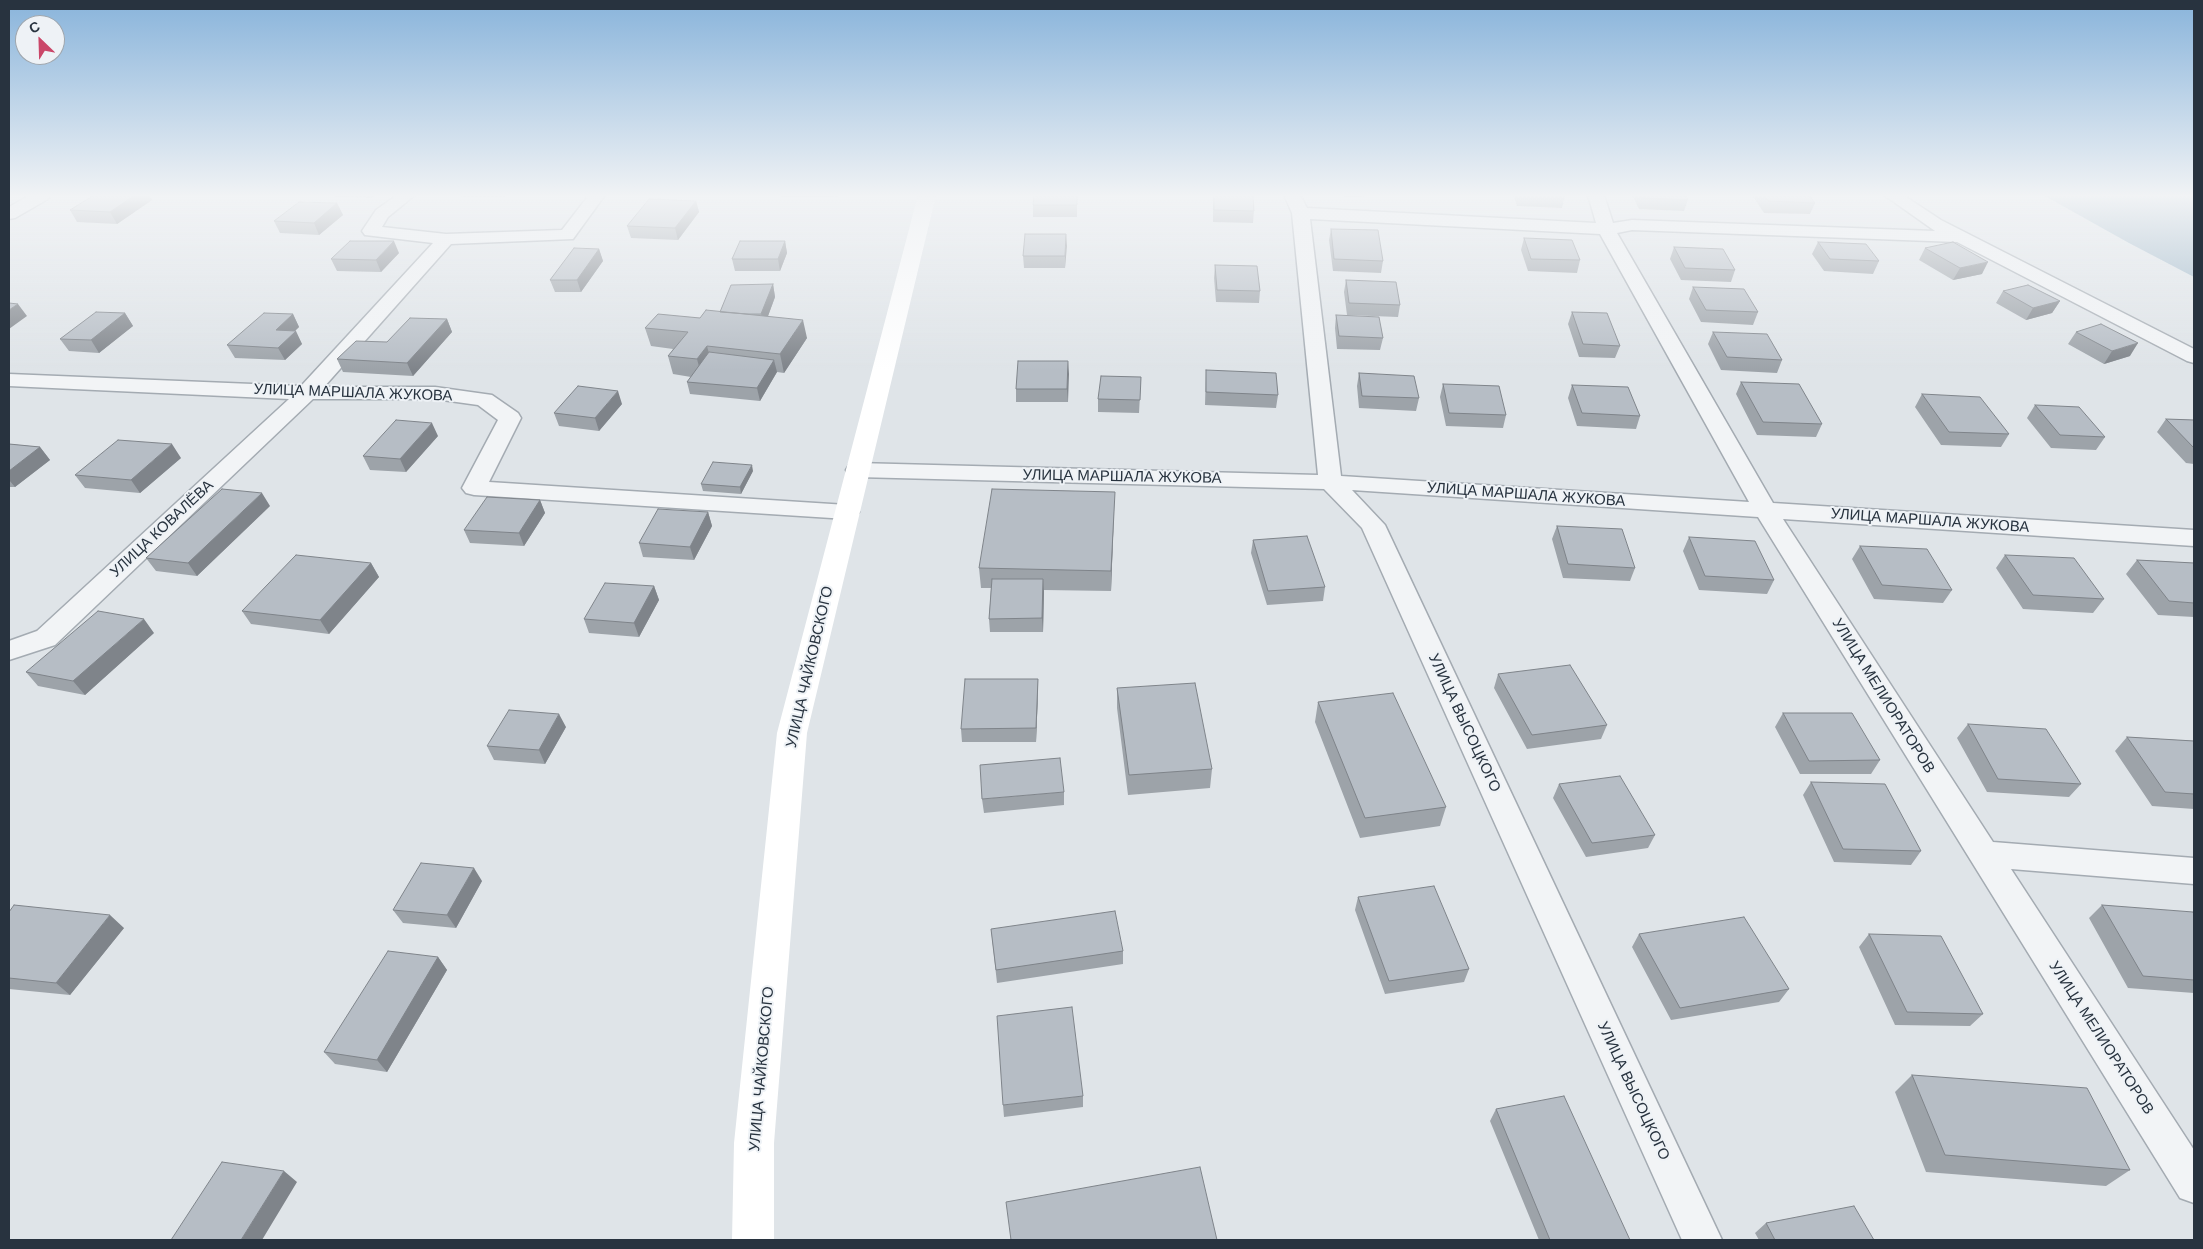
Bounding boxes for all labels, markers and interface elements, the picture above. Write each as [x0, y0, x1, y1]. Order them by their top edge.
north arrow [15, 15, 65, 65]
text: С [26, 18, 42, 37]
street label: УЛИЦА МАРШАЛА ЖУКОВА [253, 381, 453, 405]
street label: УЛИЦА МАРШАЛА ЖУКОВА [1022, 466, 1222, 488]
street label: УЛИЦА КОВАЛЁВА [107, 477, 217, 581]
street label: УЛИЦА МАРШАЛА ЖУКОВА [1426, 479, 1626, 511]
street label: УЛИЦА МАРШАЛА ЖУКОВА [1830, 505, 2030, 537]
street label: УЛИЦА ЧАЙКОВСКОГО [783, 584, 837, 750]
street label: УЛИЦА МЕЛИОРАТОРОВ [1828, 615, 1938, 777]
street label: УЛИЦА ВЫСОЦКОГО [1424, 651, 1504, 795]
street label: УЛИЦА МЕЛИОРАТОРОВ [2045, 958, 2157, 1118]
street label: УЛИЦА ЧАЙКОВСКОГО [746, 986, 778, 1152]
street label: УЛИЦА ВЫСОЦКОГО [1593, 1019, 1673, 1163]

